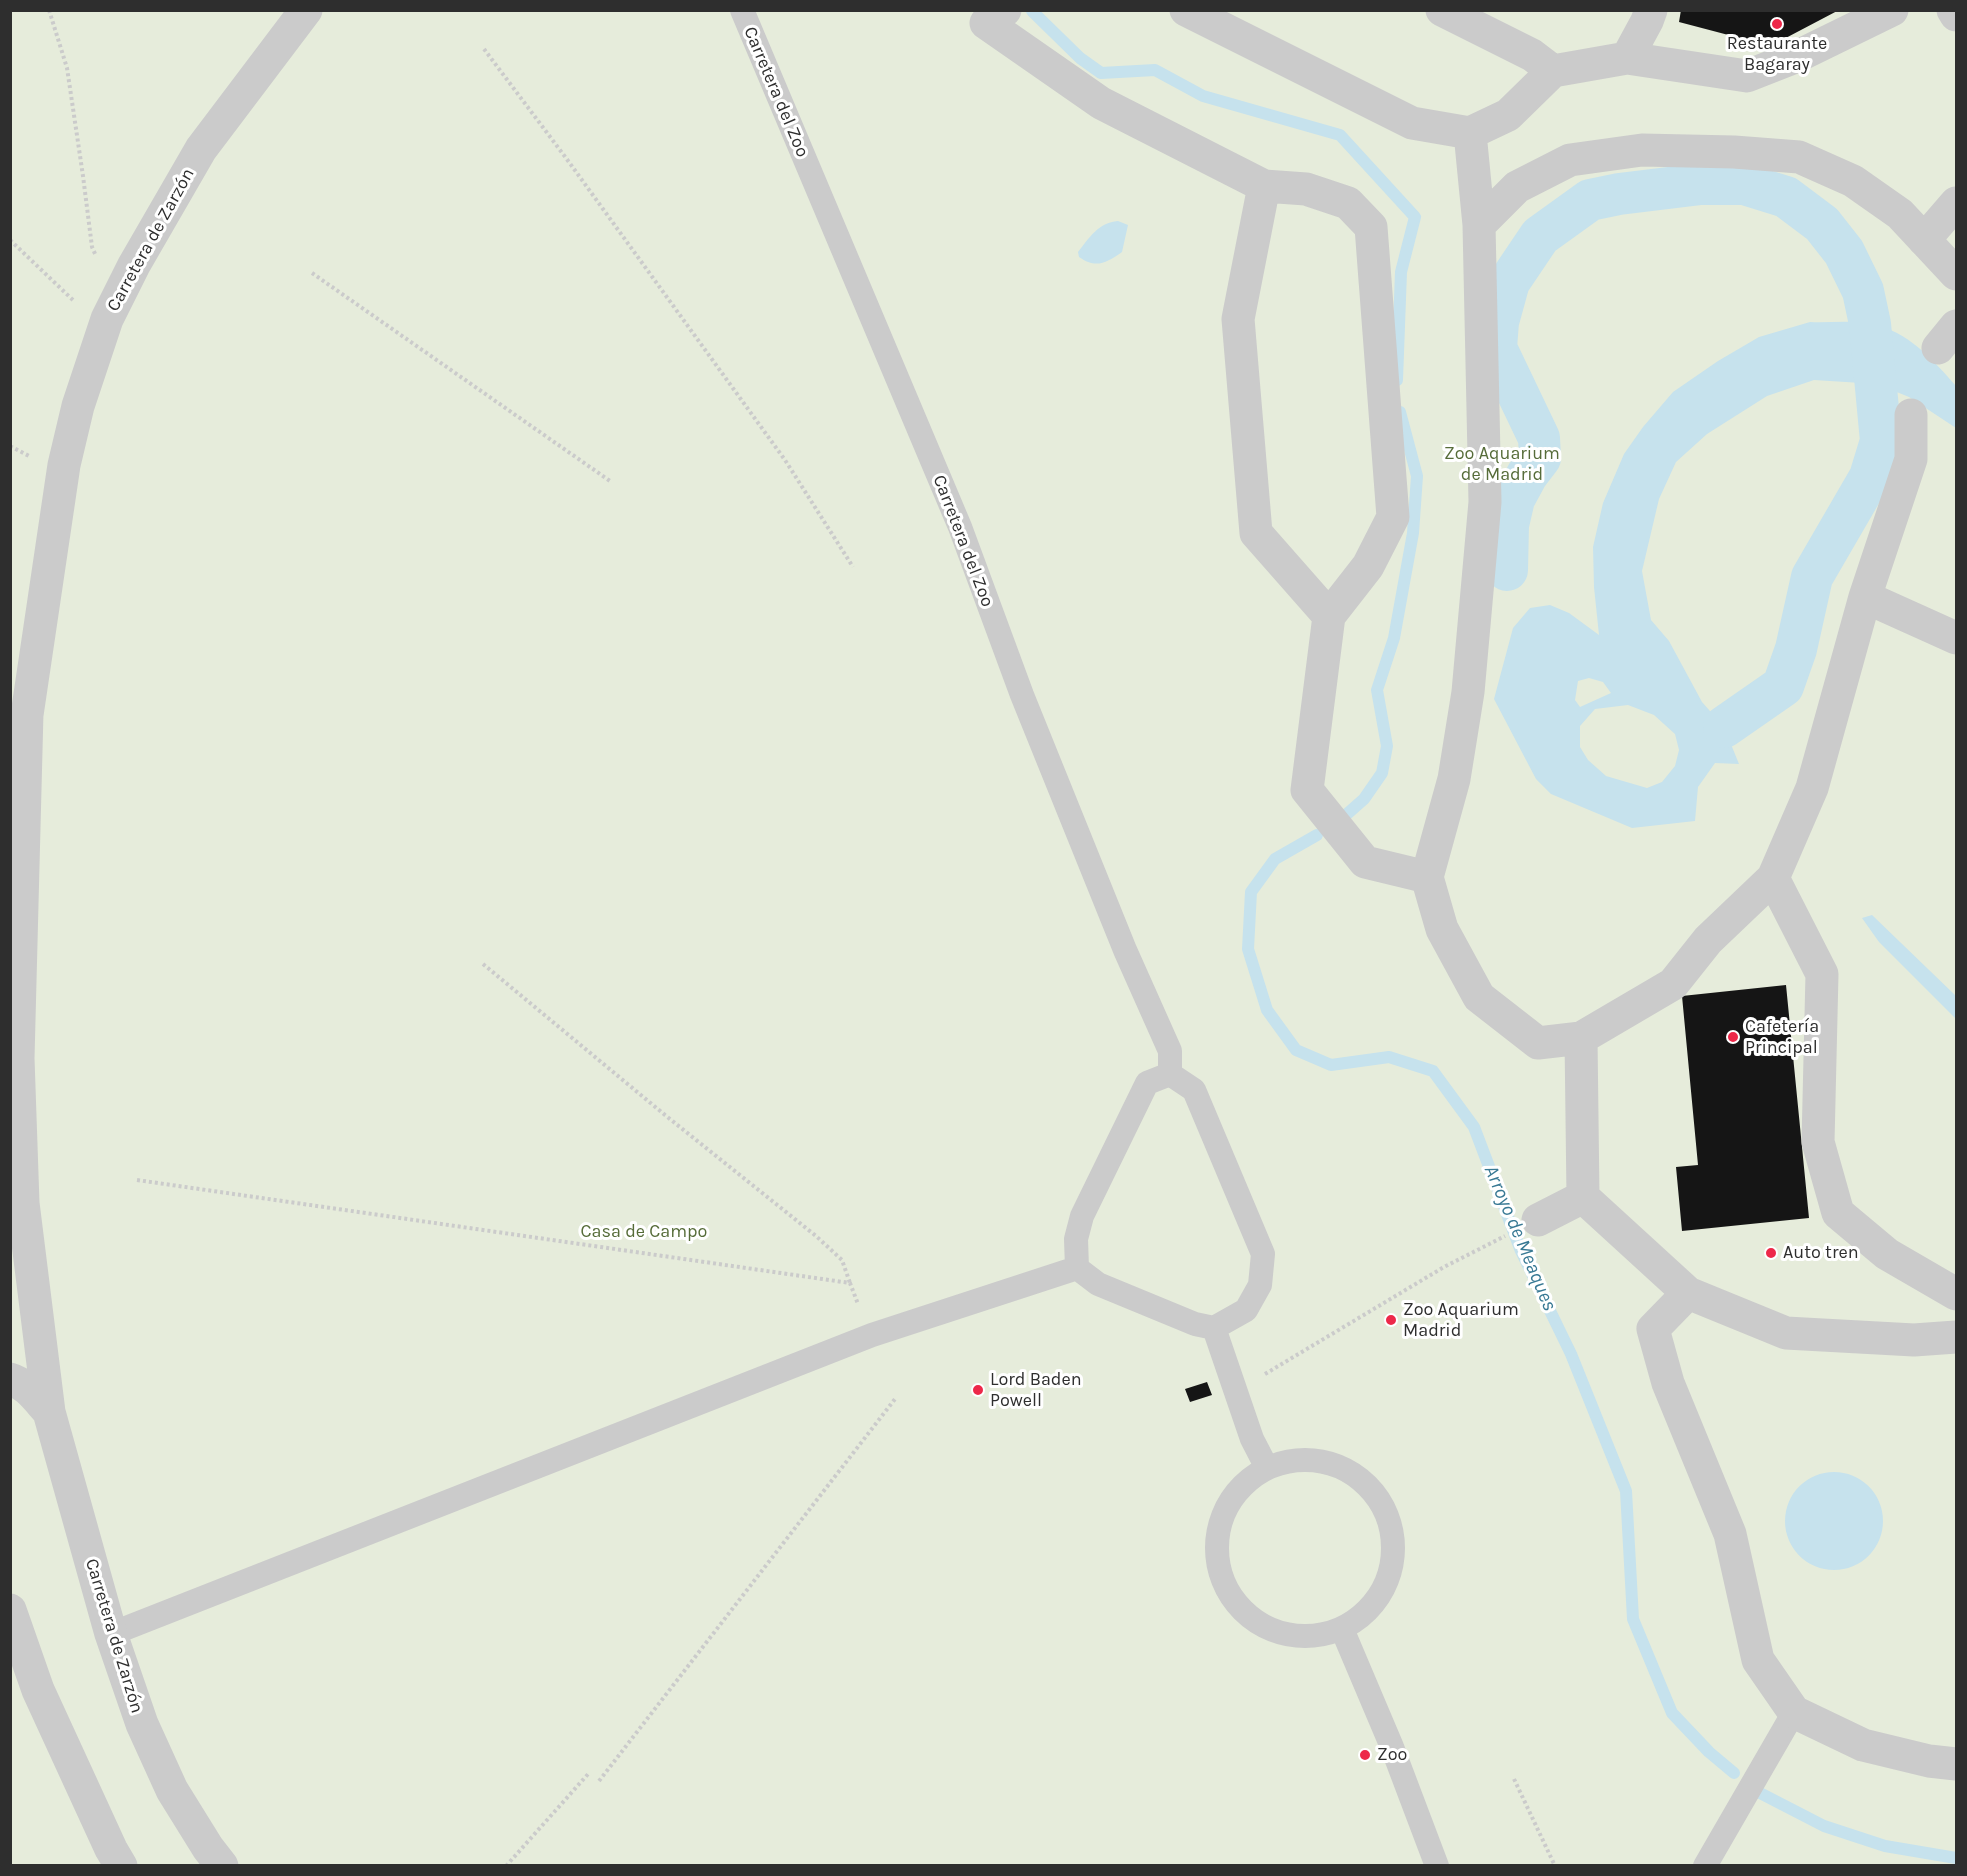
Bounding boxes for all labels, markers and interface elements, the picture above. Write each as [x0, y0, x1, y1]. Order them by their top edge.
marker: Restaurante Bagaray [1770, 17, 1784, 31]
street label: Carretera del Zoo [739, 24, 813, 160]
place label: Restaurante Bagaray [1727, 33, 1827, 76]
street label: Carretera de Zarzón [103, 165, 199, 315]
park label: Zoo Aquarium de Madrid [1444, 443, 1560, 486]
street label: Carretera del Zoo [928, 472, 998, 610]
place label: Cafetería Principal [1745, 1016, 1819, 1058]
marker: Cafetería Principal [1726, 1030, 1740, 1044]
water label: Arroyo de Meaques [1479, 1162, 1561, 1314]
park label: Casa de Campo [581, 1221, 707, 1243]
place label: Auto tren [1783, 1242, 1859, 1264]
marker: Auto tren [1764, 1246, 1778, 1260]
place label: Zoo Aquarium Madrid [1403, 1299, 1519, 1342]
marker: Zoo Aquarium Madrid [1384, 1313, 1398, 1327]
place label: Lord Baden Powell [990, 1369, 1082, 1412]
marker: Lord Baden Powell [971, 1383, 985, 1397]
street label: Carretera de Zarzón [80, 1556, 148, 1716]
place label: Zoo [1377, 1744, 1407, 1766]
marker: Zoo [1358, 1748, 1372, 1762]

